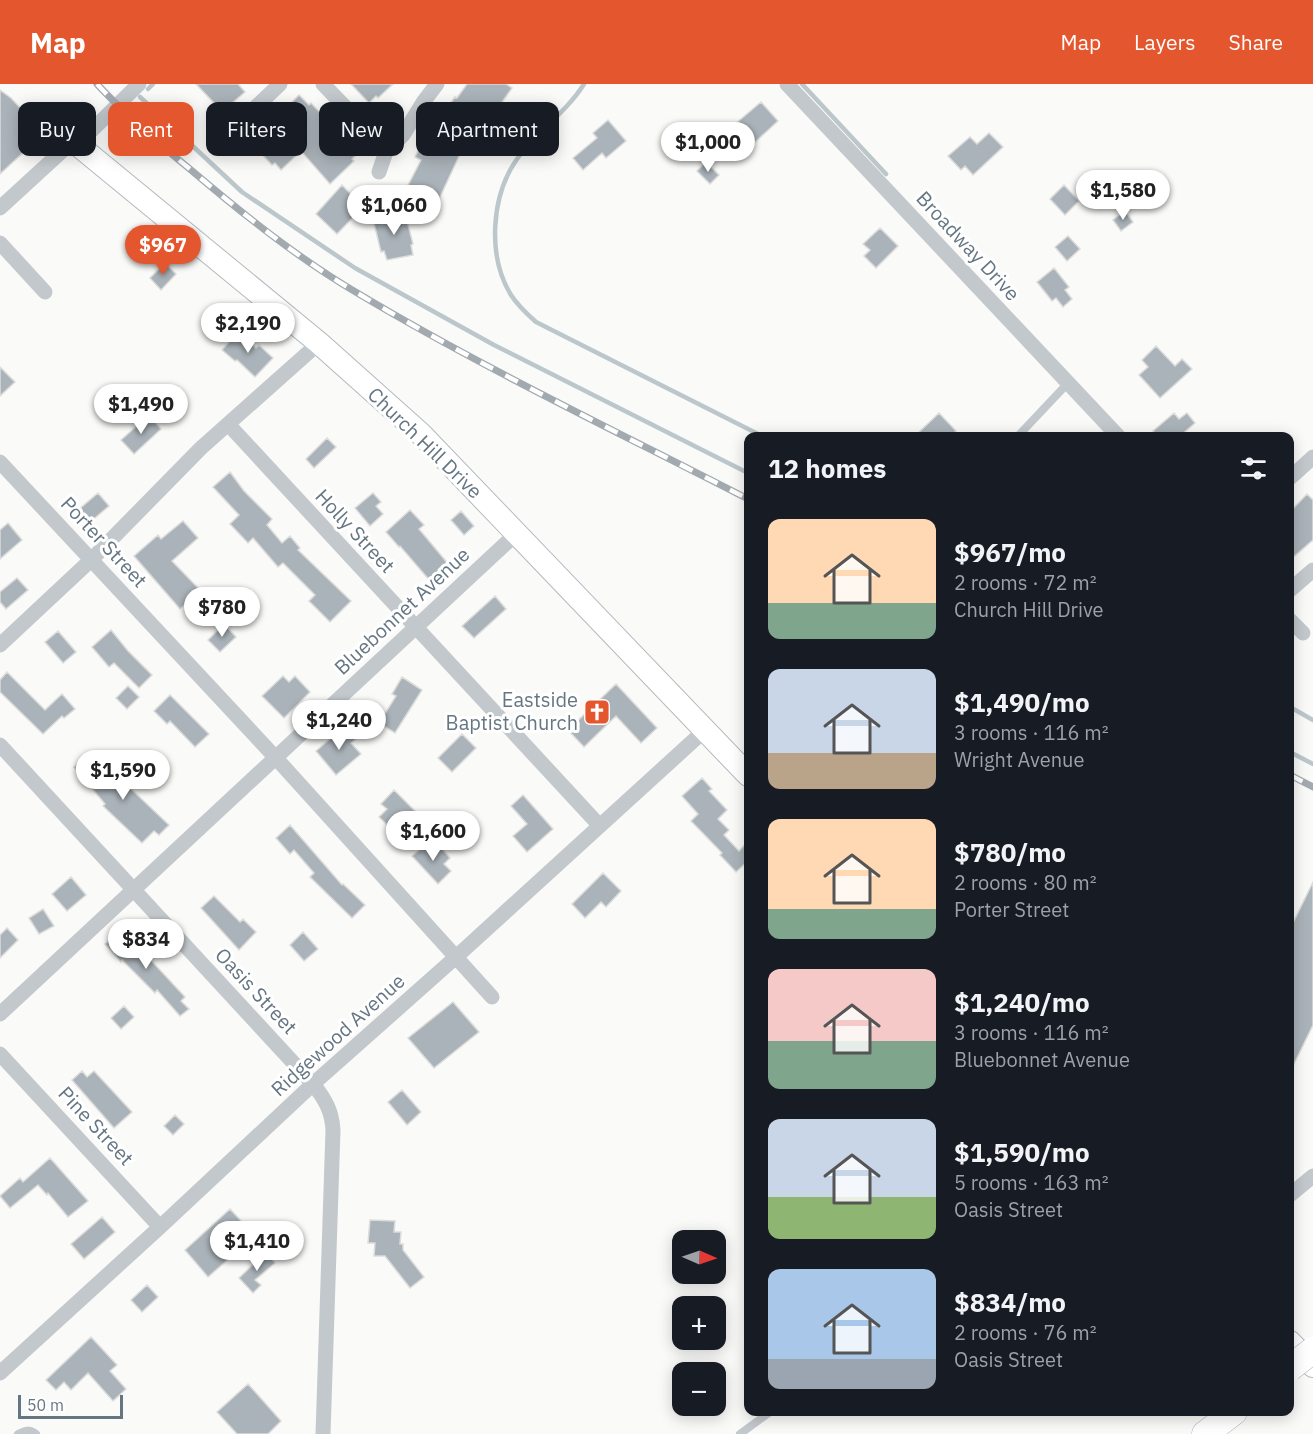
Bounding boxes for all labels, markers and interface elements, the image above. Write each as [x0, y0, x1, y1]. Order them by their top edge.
text: Map [30, 24, 86, 61]
text: Map [1061, 28, 1101, 56]
text: Layers [1134, 28, 1196, 56]
text: Share [1229, 28, 1283, 56]
chip: Buy [18, 102, 96, 156]
chip: Rent [108, 102, 194, 156]
chip: Filters [206, 102, 307, 156]
chip: New [319, 102, 404, 156]
chip: Apartment [416, 102, 559, 156]
pin: $1,000 [659, 122, 757, 173]
text: $1,000 [675, 128, 741, 155]
pin: $1,580 [1074, 170, 1172, 221]
text: $1,580 [1090, 176, 1156, 203]
pin: $1,060 [345, 185, 443, 236]
street label: Broadway Drive [911, 185, 1026, 306]
text: $1,060 [361, 191, 427, 218]
pin: $967 [127, 225, 199, 276]
text: $967 [139, 231, 187, 258]
pin: $2,190 [199, 303, 297, 354]
text: $2,190 [215, 309, 281, 336]
street label: Church Hill Drive [362, 381, 489, 504]
pin: $1,490 [92, 384, 190, 435]
text: $1,490 [108, 390, 174, 417]
text: 12 homes [768, 451, 886, 485]
icon: filters [1237, 452, 1270, 485]
street label: Holly Street [310, 483, 401, 578]
street label: Porter Street [55, 490, 154, 593]
text: $967/mo [954, 535, 1066, 569]
street label: Bluebonnet Avenue [328, 541, 475, 680]
icon: home [816, 543, 888, 615]
text: 2 rooms · 72 m² [954, 569, 1097, 596]
pin: $780 [186, 587, 258, 638]
text: $780 [198, 593, 246, 620]
text: Church Hill Drive [954, 596, 1104, 623]
text: $1,490/mo [954, 685, 1090, 719]
place label: Eastside Baptist Church [446, 686, 578, 736]
icon: home [816, 693, 888, 765]
church icon: Eastside Baptist Church [582, 697, 612, 727]
pin: $1,240 [290, 700, 388, 751]
text: $1,240 [306, 706, 372, 733]
text: 3 rooms · 116 m² [954, 719, 1109, 746]
text: Wright Avenue [954, 746, 1084, 773]
pin: $1,590 [74, 750, 172, 801]
text: $1,590 [90, 756, 156, 783]
pin: $1,600 [384, 811, 482, 862]
text: $1,600 [400, 817, 466, 844]
text: $780/mo [954, 835, 1066, 869]
icon: home [816, 843, 888, 915]
text: 2 rooms · 80 m² [954, 869, 1097, 896]
text: Porter Street [954, 896, 1069, 923]
pin: $834 [110, 919, 182, 970]
text: $834 [122, 925, 170, 952]
street label: Oasis Street [209, 942, 303, 1040]
street label: Ridgewood Avenue [265, 967, 410, 1102]
text: $1,240/mo [954, 985, 1090, 1019]
icon: home [816, 993, 888, 1065]
text: 3 rooms · 116 m² [954, 1019, 1109, 1046]
text: Bluebonnet Avenue [954, 1046, 1130, 1073]
street label: Pine Street [53, 1080, 140, 1171]
text: $1,590/mo [954, 1135, 1090, 1169]
icon: home [816, 1143, 888, 1215]
text: 5 rooms · 163 m² [954, 1169, 1109, 1196]
text: Oasis Street [954, 1196, 1063, 1223]
pin: $1,410 [208, 1221, 306, 1272]
text: $1,410 [224, 1227, 290, 1254]
north arrow [672, 1230, 726, 1284]
map controls [672, 1230, 726, 1416]
text: $834/mo [954, 1285, 1066, 1319]
icon: home [816, 1293, 888, 1365]
button: + [672, 1296, 726, 1350]
text: 2 rooms · 76 m² [954, 1319, 1097, 1346]
text: Oasis Street [954, 1346, 1063, 1373]
button: − [672, 1362, 726, 1416]
scale bar [18, 1392, 123, 1420]
text: 50 m [27, 1395, 64, 1415]

